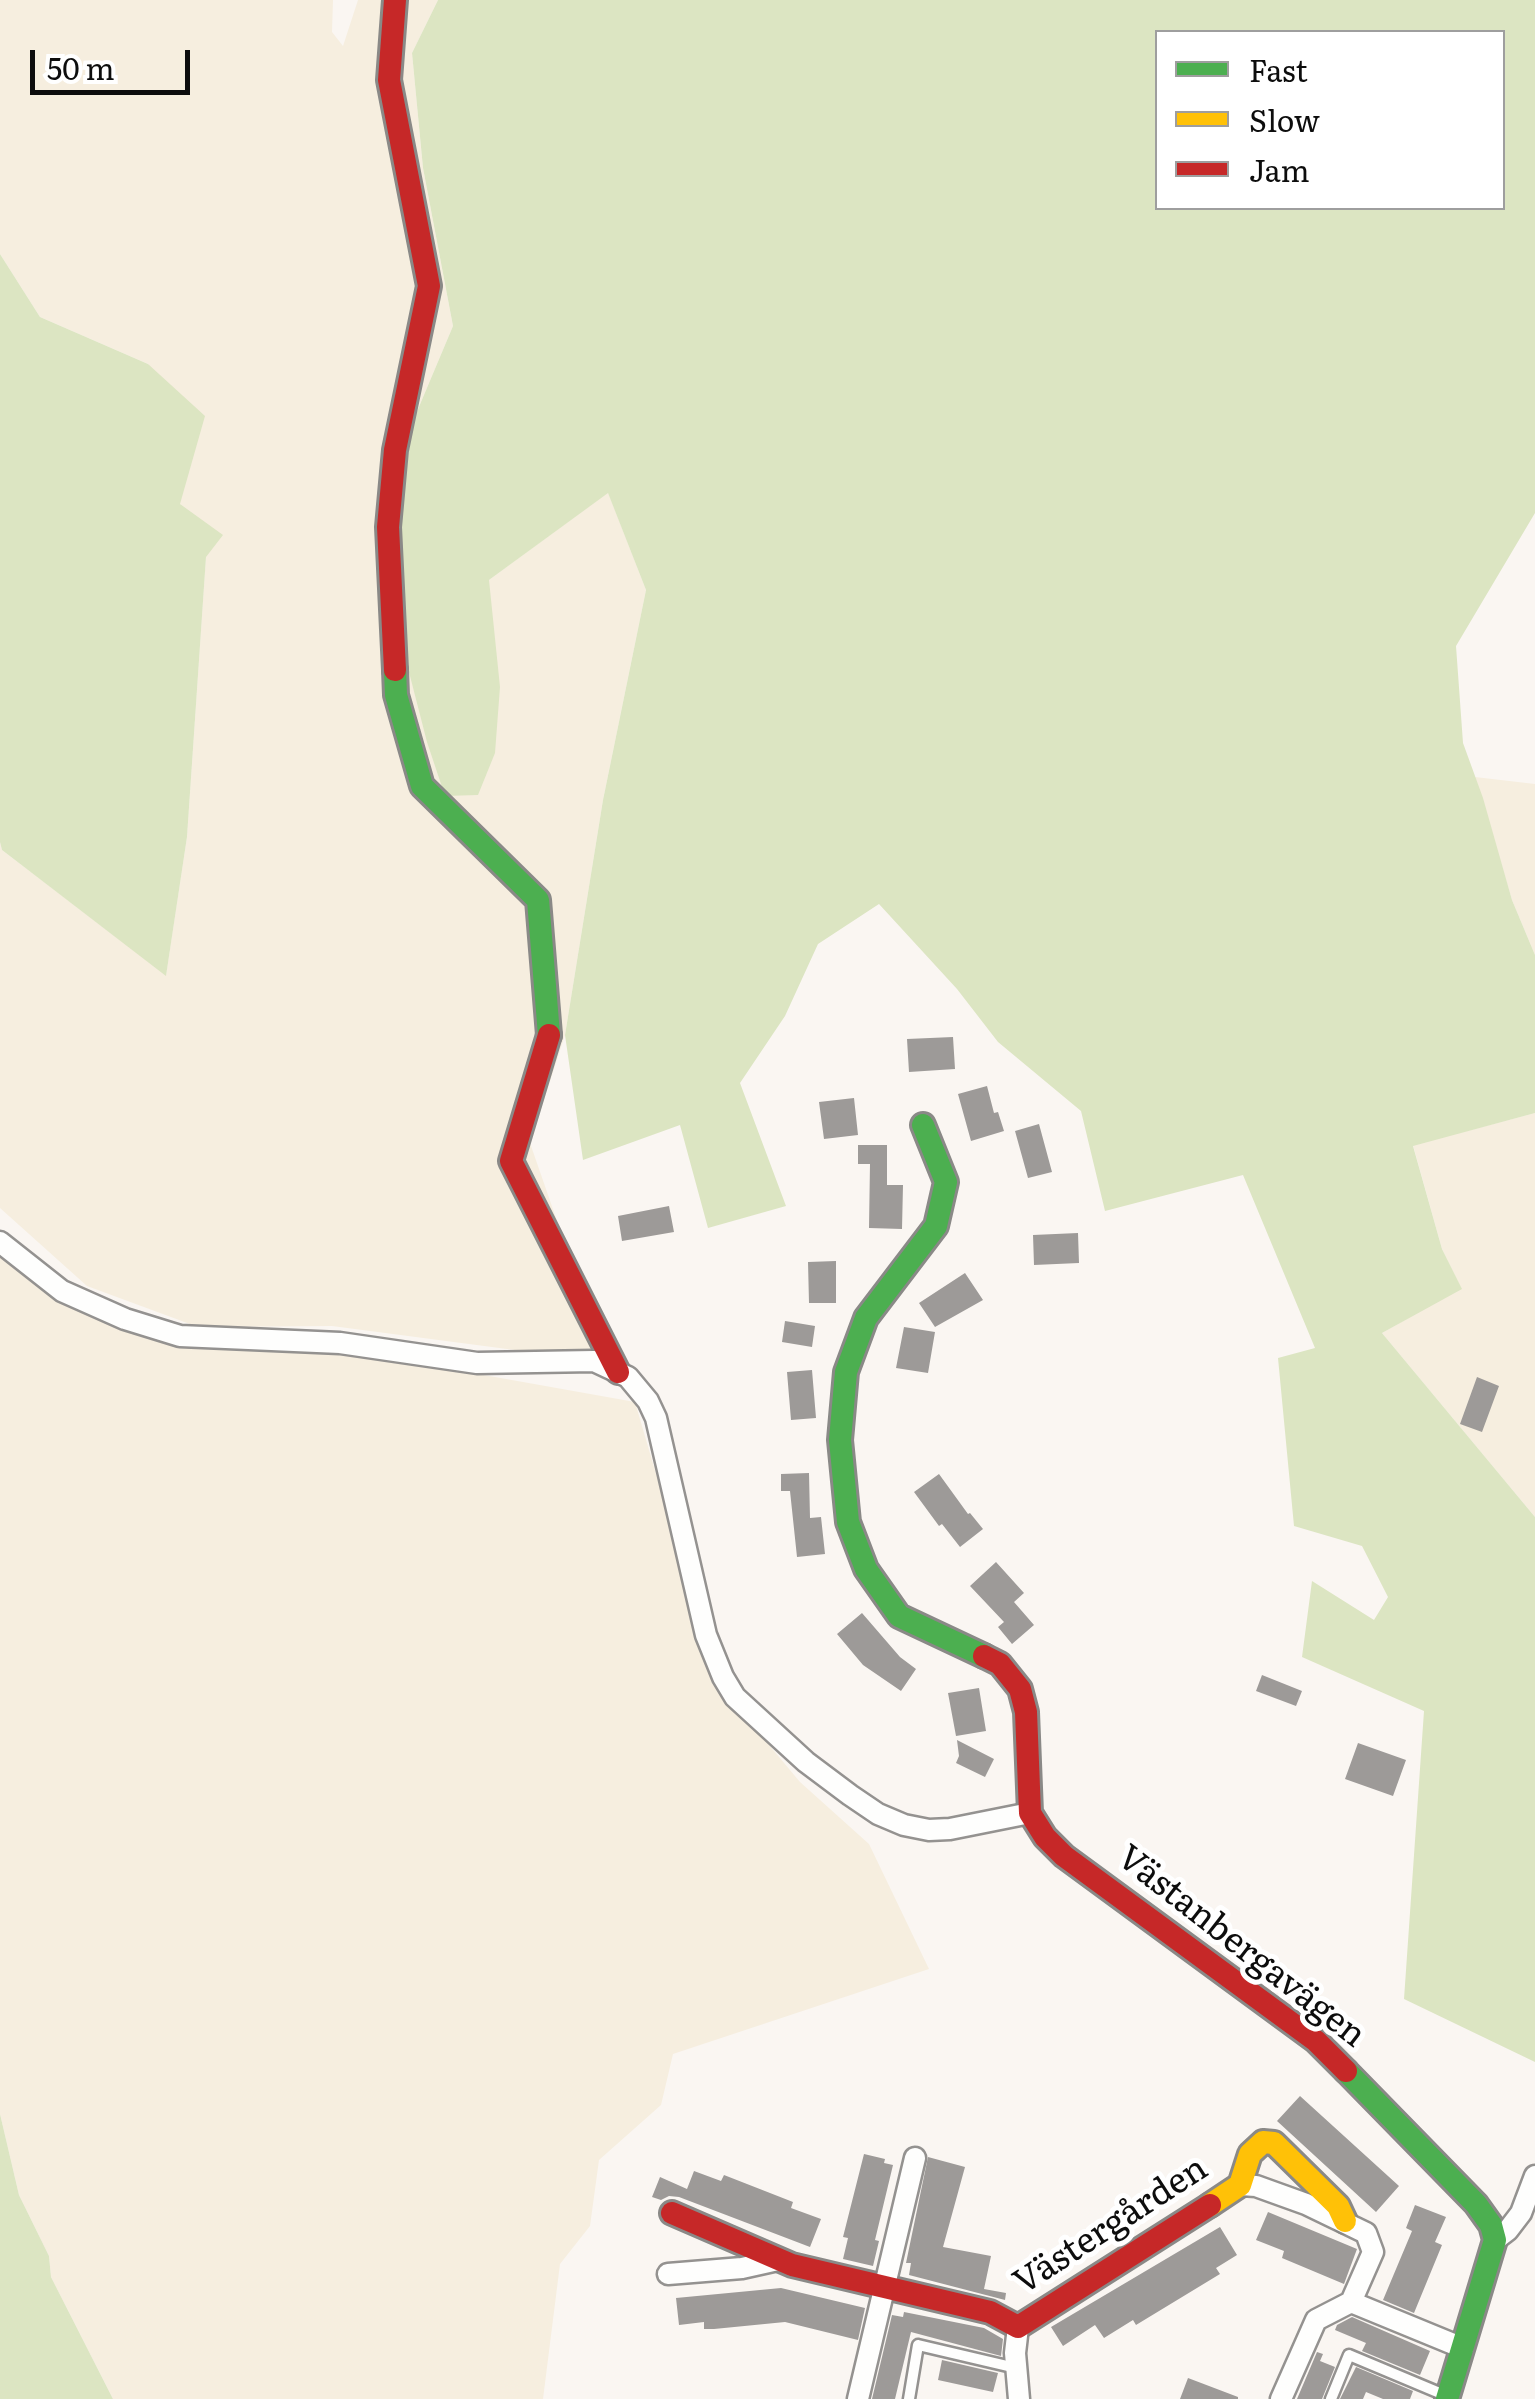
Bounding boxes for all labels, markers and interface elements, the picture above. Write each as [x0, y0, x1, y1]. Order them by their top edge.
scale bar [35, 30, 195, 92]
legend [1155, 30, 1505, 210]
text: 50 m [47, 45, 115, 89]
text: Fast [1249, 47, 1308, 91]
text: Slow [1249, 97, 1320, 141]
text: Jam [1249, 147, 1309, 191]
street label: Västanbergavägen [1108, 1837, 1374, 2057]
street label: Västergården [1006, 2148, 1216, 2304]

